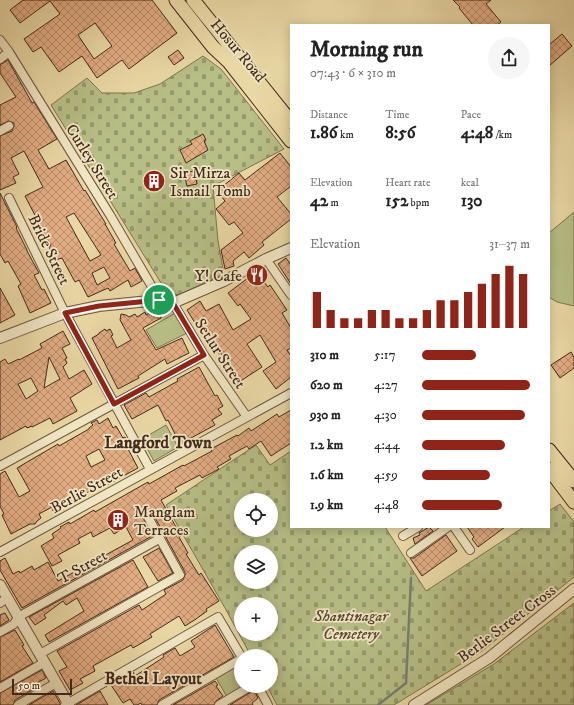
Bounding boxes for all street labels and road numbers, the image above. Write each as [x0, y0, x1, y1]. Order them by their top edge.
street label: Hosur Road [206, 15, 271, 86]
street label: Curley Street [61, 120, 123, 203]
street label: Bride Street [23, 211, 75, 288]
street label: Setlur Street [190, 315, 250, 392]
street label: Berlie Street [47, 462, 126, 518]
street label: T Street [54, 545, 111, 589]
street label: Berlie Street Cross [454, 580, 560, 667]

